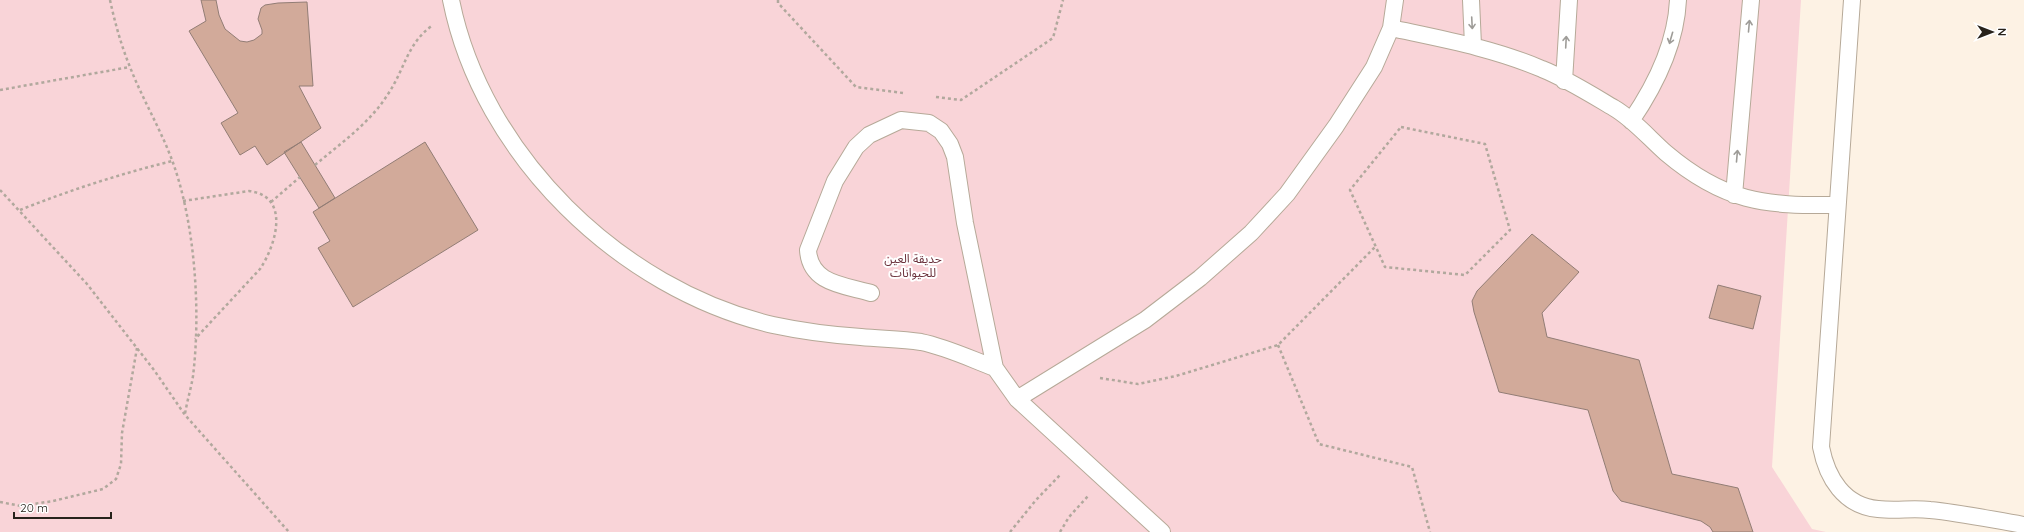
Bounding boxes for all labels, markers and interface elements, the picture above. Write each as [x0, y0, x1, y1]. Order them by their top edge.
north arrow [1972, 12, 2012, 52]
one-way arrow [1469, 16, 1476, 29]
one-way arrow [1745, 20, 1752, 33]
text: N [1995, 28, 2009, 36]
one-way arrow [1667, 32, 1674, 45]
one-way arrow [1563, 36, 1570, 49]
one-way arrow [1734, 150, 1741, 163]
park label: حديقة العين للحيوانات [884, 251, 942, 280]
scale bar [14, 494, 111, 520]
text: 20 m [20, 500, 48, 515]

